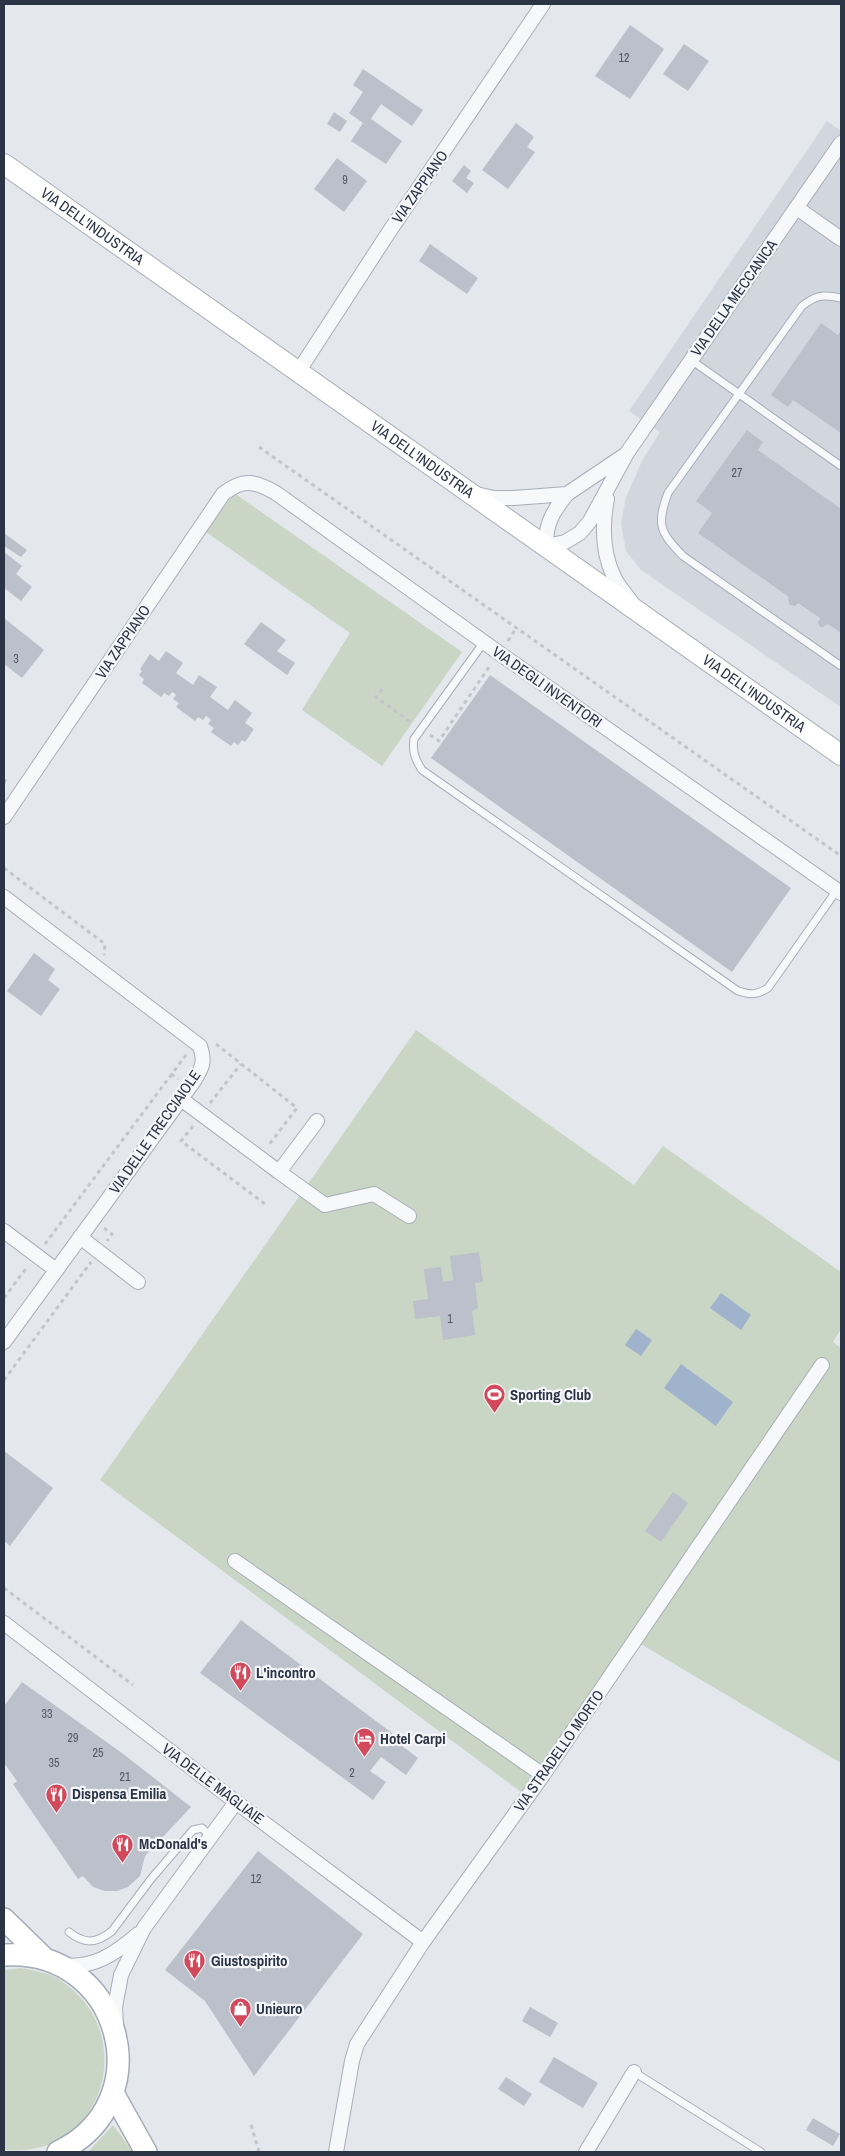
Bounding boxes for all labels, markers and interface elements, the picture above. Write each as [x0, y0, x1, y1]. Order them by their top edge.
house number: 12 [619, 50, 629, 66]
street label: VIA ZAPPIANO [387, 146, 453, 227]
house number: 9 [342, 172, 348, 188]
street label: VIA DELL'INDUSTRIA [37, 182, 149, 270]
street label: VIA DELLA MECCANICA [685, 234, 782, 360]
street label: VIA DELL'INDUSTRIA [367, 415, 479, 503]
house number: 27 [732, 465, 743, 481]
street label: VIA ZAPPIANO [90, 601, 155, 683]
street label: VIA DEGLI INVENTORI [488, 641, 606, 732]
street label: VIA DELL'INDUSTRIA [698, 649, 811, 737]
house number: 3 [13, 651, 19, 667]
street label: VIA DELLE TRECCIAIOLE [104, 1066, 205, 1198]
house number: 1 [447, 1311, 453, 1327]
sports icon: Sporting Club [482, 1383, 506, 1414]
place label: Sporting Club [510, 1384, 591, 1405]
restaurant icon: L'incontro [228, 1661, 252, 1692]
place label: L'incontro [256, 1662, 316, 1683]
street label: VIA STRADELLO MORTO [509, 1686, 609, 1816]
house number: 33 [42, 1706, 52, 1722]
hotel icon: Hotel Carpi [352, 1727, 376, 1758]
place label: Hotel Carpi [380, 1728, 446, 1749]
house number: 29 [68, 1730, 78, 1746]
street label: VIA DELLE MAGLIAIE [158, 1738, 269, 1829]
house number: 25 [93, 1745, 104, 1761]
house number: 35 [49, 1755, 60, 1771]
house number: 2 [349, 1765, 355, 1781]
house number: 21 [120, 1769, 131, 1785]
restaurant icon: Dispensa Emilia [44, 1782, 68, 1813]
place label: Dispensa Emilia [72, 1783, 167, 1804]
restaurant icon: McDonald's [111, 1832, 135, 1863]
place label: McDonald's [139, 1833, 208, 1854]
house number: 12 [251, 1871, 261, 1887]
restaurant icon: Giustospirito [183, 1949, 207, 1980]
place label: Giustospirito [211, 1950, 288, 1971]
shop icon: Unieuro [228, 1997, 252, 2028]
place label: Unieuro [256, 1998, 302, 2019]

